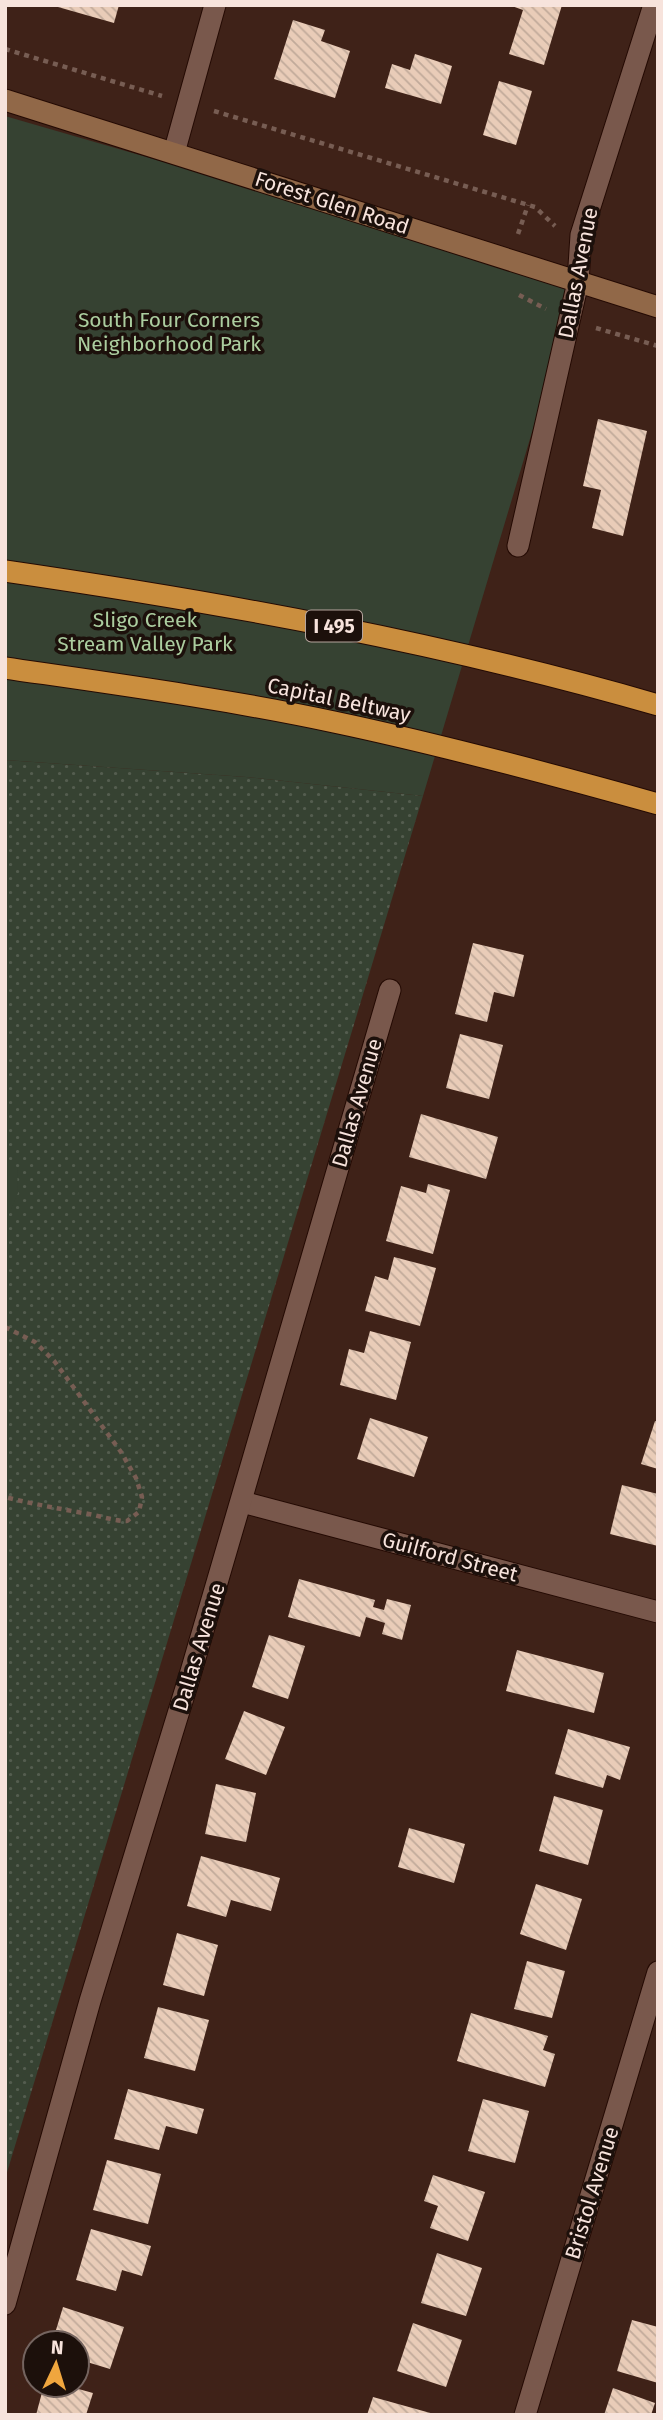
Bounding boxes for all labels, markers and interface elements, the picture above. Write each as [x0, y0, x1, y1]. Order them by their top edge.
street label: Forest Glen Road [252, 166, 412, 240]
street label: Dallas Avenue [553, 205, 603, 341]
park label: South Four Corners Neighborhood Park [77, 307, 261, 357]
park label: Sligo Creek Stream Valley Park [57, 607, 233, 657]
road number: I 495 [306, 610, 362, 642]
street label: Capital Beltway [265, 672, 414, 728]
street label: Dallas Avenue [326, 1035, 388, 1171]
street label: Guilford Street [379, 1526, 521, 1588]
street label: Dallas Avenue [167, 1580, 231, 1714]
street label: Bristol Avenue [559, 2123, 625, 2263]
north arrow [21, 2329, 91, 2399]
text: N [50, 2336, 64, 2359]

